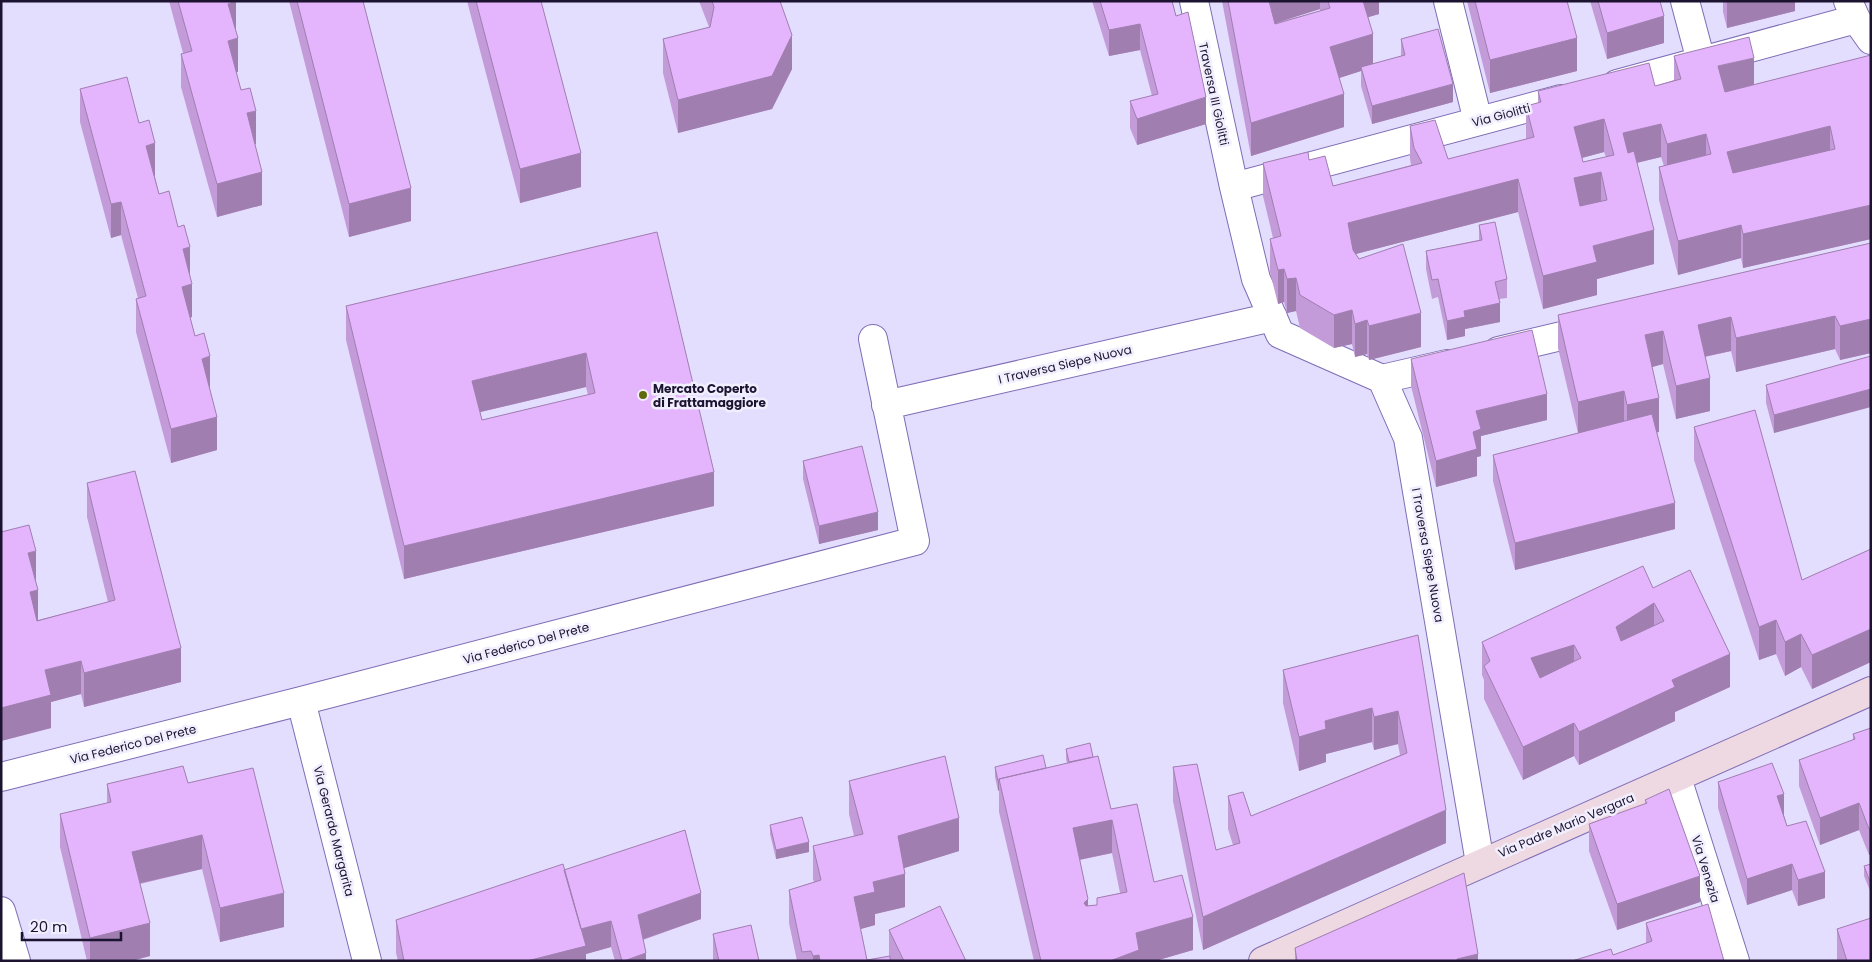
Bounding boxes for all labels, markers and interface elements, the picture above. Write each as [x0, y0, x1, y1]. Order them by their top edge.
street label: Traversa III Giolitti [1195, 41, 1233, 147]
street label: Via Giolitti [1470, 99, 1532, 131]
street label: I Traversa Siepe Nuova [997, 340, 1133, 388]
place label: Mercato Coperto di Frattamaggiore [653, 380, 766, 411]
marker: Mercato Coperto di Frattamaggiore [637, 389, 649, 401]
street label: I Traversa Siepe Nuova [1408, 486, 1448, 624]
street label: Via Federico Del Prete [461, 618, 591, 668]
street label: Via Federico Del Prete [68, 720, 198, 768]
street label: Via Gerardo Margarita [310, 764, 358, 898]
street label: Via Padre Mario Vergara [1495, 789, 1637, 861]
street label: Via Venezia [1688, 833, 1724, 905]
scale bar [22, 910, 121, 942]
text: 20 m [30, 916, 68, 937]

